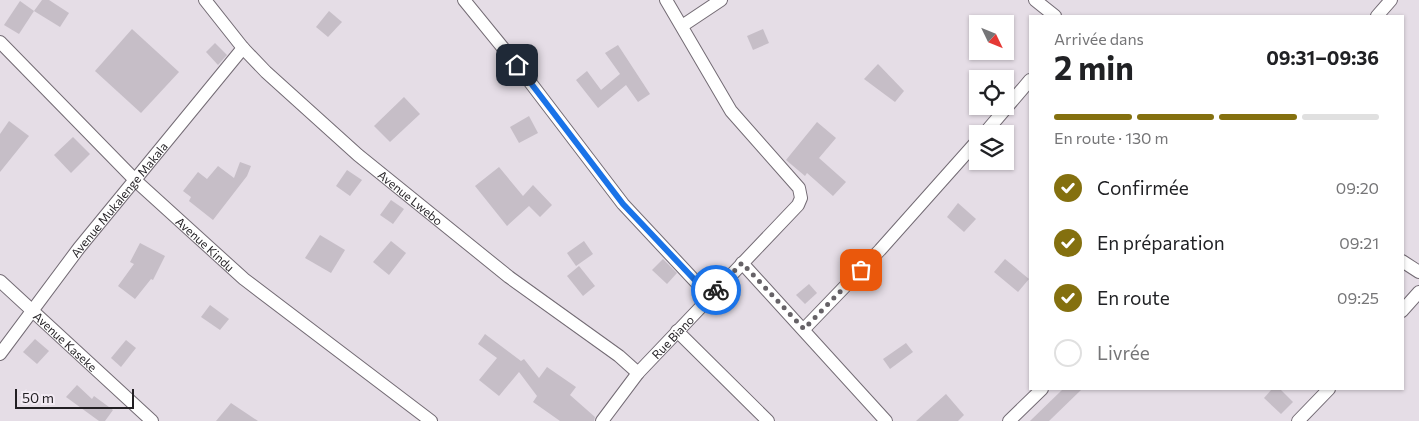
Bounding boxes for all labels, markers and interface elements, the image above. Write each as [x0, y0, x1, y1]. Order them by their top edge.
north arrow [969, 15, 1014, 60]
map controls [969, 15, 1014, 170]
text: Arrivée dans [1054, 29, 1144, 48]
pin [496, 44, 538, 86]
text: 09:31–09:36 [1266, 46, 1379, 69]
text: 2 min [1054, 47, 1134, 87]
icon: home [503, 51, 531, 79]
button: locate [969, 70, 1014, 115]
button: layers [969, 125, 1014, 170]
text: En route · 130 m [1054, 128, 1169, 147]
street label: Avenue Mukalenge Makala [68, 139, 170, 260]
street label: Avenue Lwebo [375, 167, 446, 228]
icon: check [1054, 174, 1082, 202]
text: Confirmée [1097, 176, 1189, 199]
text: 09:20 [1336, 178, 1379, 197]
street label: Avenue Kindu [173, 214, 237, 274]
icon: check [1054, 229, 1082, 257]
text: En préparation [1097, 231, 1225, 254]
text: 09:21 [1339, 233, 1379, 252]
pin [840, 249, 882, 291]
icon: bag [847, 256, 875, 284]
courier [691, 265, 741, 315]
icon: bike [702, 276, 730, 304]
icon: check [1054, 284, 1082, 312]
text: En route [1097, 286, 1170, 309]
text: 09:25 [1337, 288, 1379, 307]
street label: Avenue Kaseke [31, 309, 100, 374]
street label: Rue Biano [649, 312, 696, 361]
text: Livrée [1097, 341, 1150, 364]
scale bar [15, 386, 134, 409]
text: 50 m [22, 389, 54, 406]

